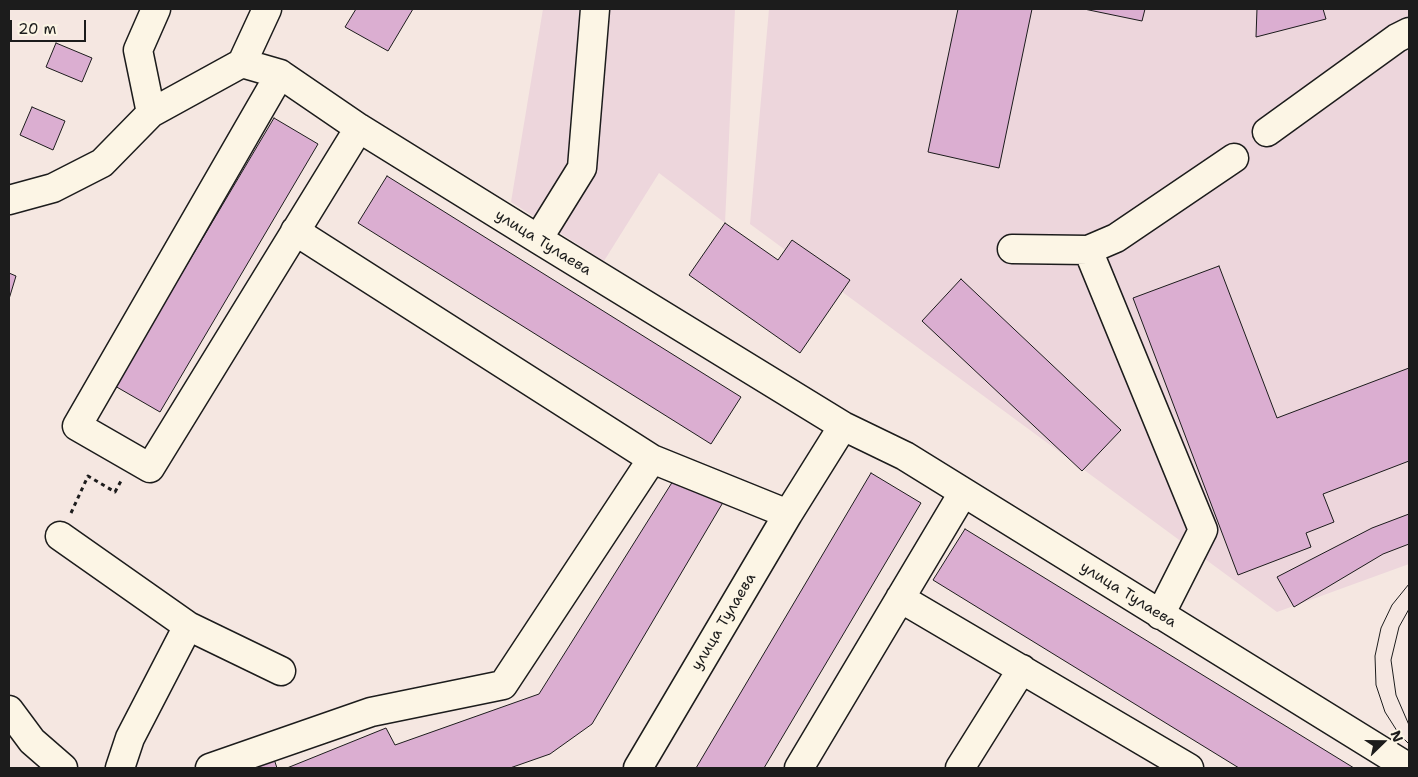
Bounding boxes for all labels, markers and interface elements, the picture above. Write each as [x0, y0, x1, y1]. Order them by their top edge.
scale bar [12, 10, 89, 42]
text: 20 m [18, 19, 57, 39]
street label: улица Тулаева [492, 206, 594, 280]
street label: улица Тулаева [1077, 558, 1179, 632]
street label: улица Тулаева [688, 570, 760, 674]
north arrow [1358, 717, 1408, 767]
text: N [1386, 728, 1407, 745]

